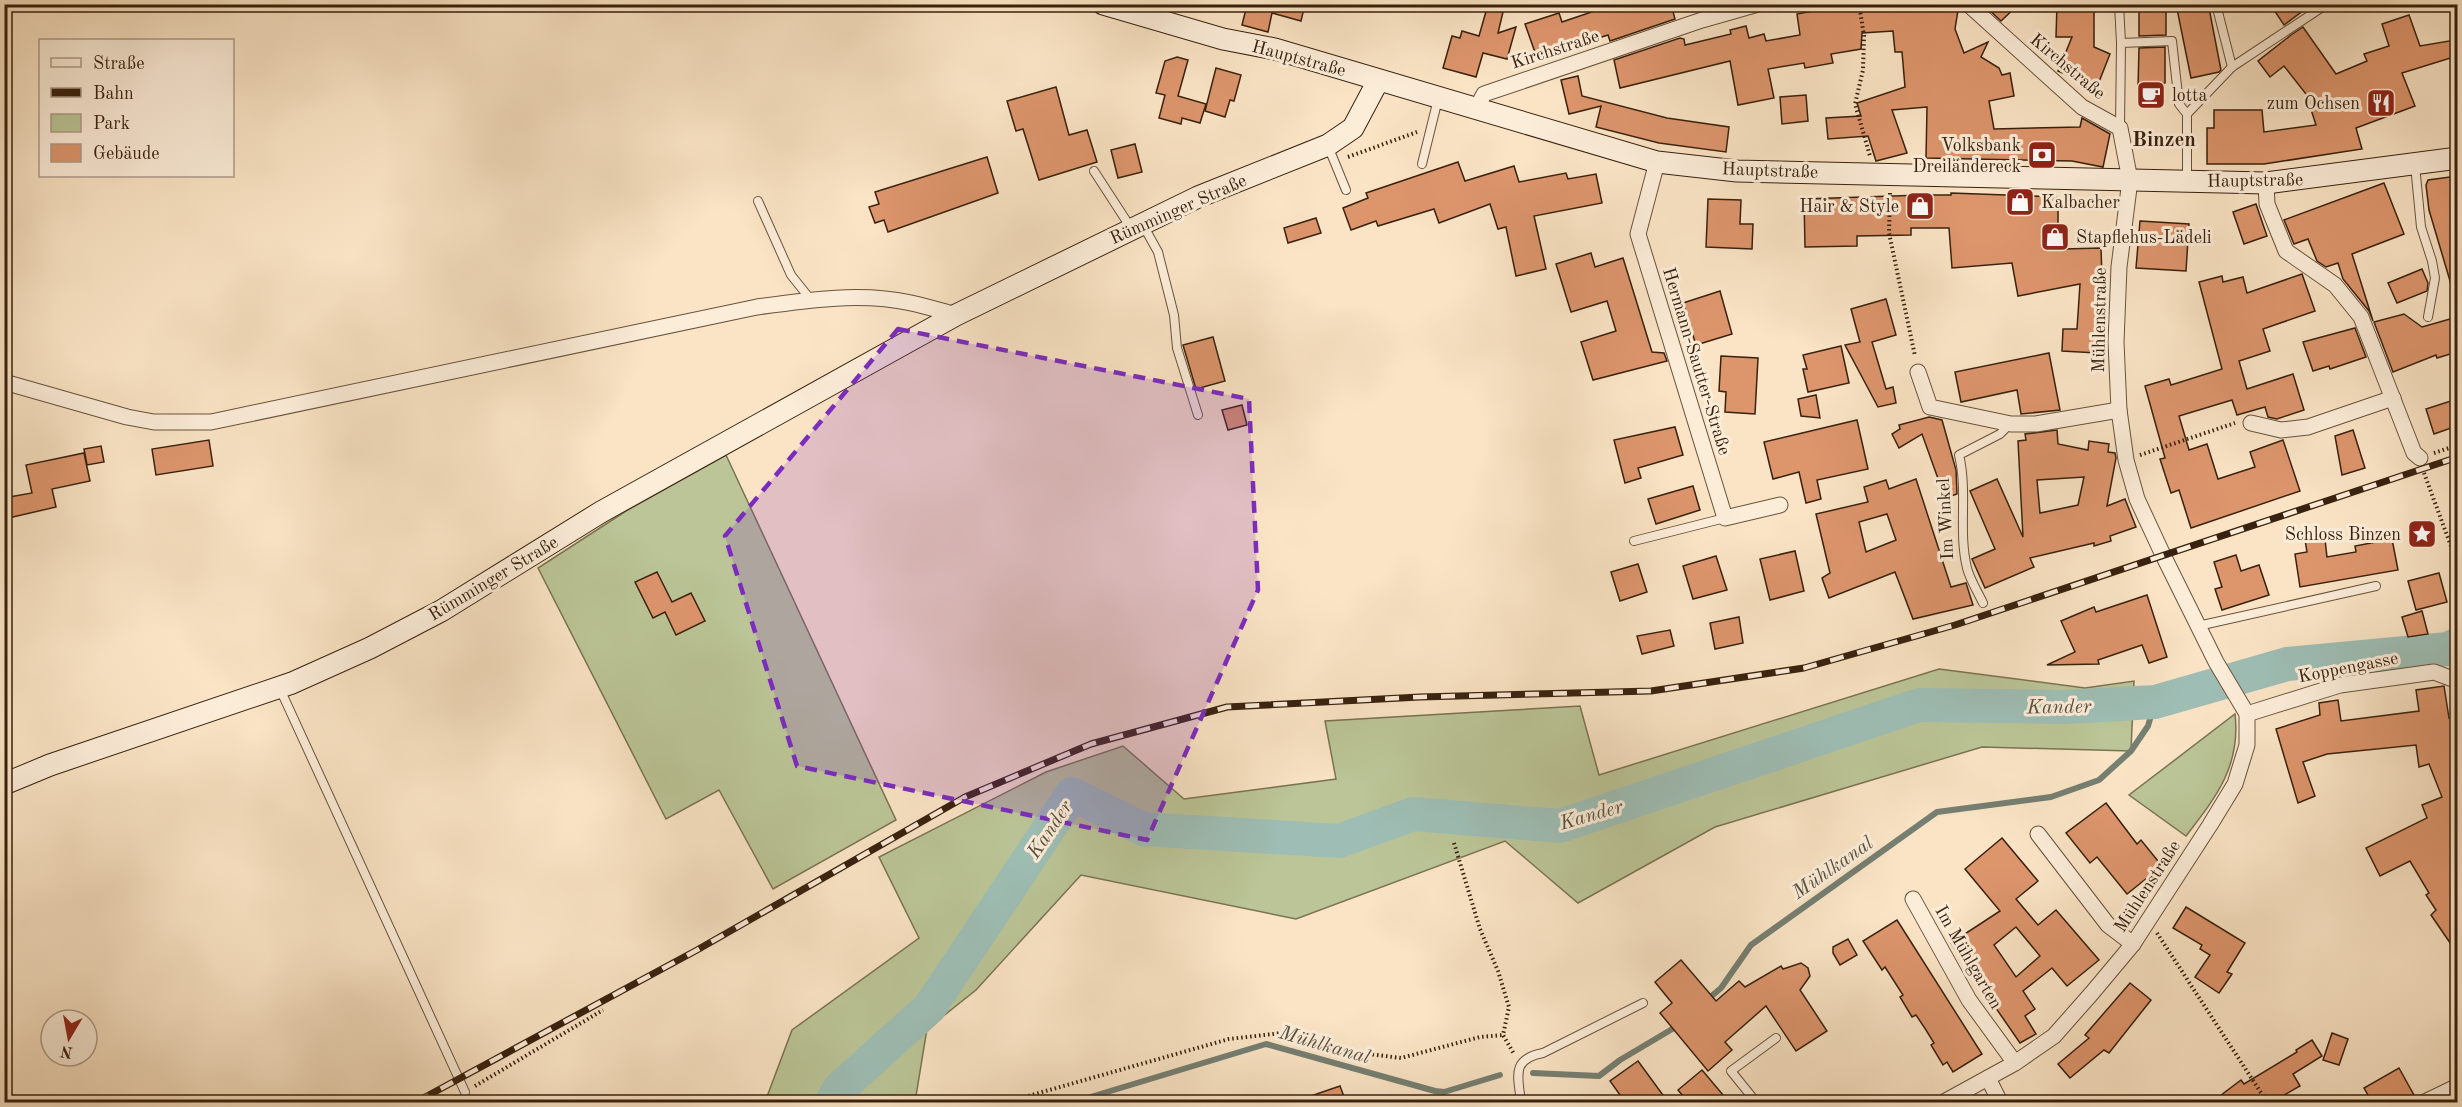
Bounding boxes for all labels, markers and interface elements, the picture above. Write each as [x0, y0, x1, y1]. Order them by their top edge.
street label: Kirchstraße [1509, 27, 1602, 73]
street label: Kirchstraße [2026, 30, 2108, 103]
street label: Hauptstraße [1250, 38, 1348, 80]
legend [39, 39, 234, 177]
text: Straße [93, 55, 144, 73]
cafe icon: lotta [2135, 79, 2167, 111]
text: Bahn [93, 85, 134, 103]
place label: lotta [2172, 87, 2207, 105]
restaurant icon: zum Ochsen [2365, 87, 2397, 119]
place label: zum Ochsen [2267, 95, 2360, 113]
text: Park [93, 115, 130, 133]
district label: Binzen [2132, 130, 2196, 151]
place label: Volksbank Dreiländereck [1912, 137, 2021, 176]
bank icon: Volksbank Dreiländereck [2026, 139, 2058, 171]
text: Gebäude [93, 145, 160, 163]
street label: Hauptstraße [1721, 160, 1818, 182]
street label: Hauptstraße [2207, 171, 2303, 191]
street label: Rümminger Straße [1107, 172, 1249, 248]
shop icon: Kalbacher [2004, 186, 2036, 218]
shop icon: Hair & Style [1904, 190, 1936, 222]
place label: Kalbacher [2041, 194, 2120, 212]
place label: Hair & Style [1799, 198, 1899, 216]
shop icon: Stapflehus-Lädeli [2039, 221, 2071, 253]
place label: Stapflehus-Lädeli [2076, 229, 2212, 247]
street label: Hermann-Sautter-Straße [1659, 265, 1733, 457]
street label: Mühlenstraße [2090, 267, 2110, 373]
street label: Im Winkel [1935, 477, 1957, 560]
place icon: Schloss Binzen [2406, 518, 2438, 550]
place label: Schloss Binzen [2285, 526, 2401, 544]
street label: Rümminger Straße [426, 533, 561, 625]
street label: Koppengasse [2297, 649, 2400, 687]
water label: Kander [2026, 697, 2092, 719]
water label: Kander [1024, 797, 1077, 863]
water label: Kander [1557, 797, 1626, 835]
water label: Mühlkanal [1788, 833, 1877, 904]
street label: Mühlenstraße [2112, 837, 2184, 936]
street label: Im Mühlgarten [1931, 903, 2005, 1012]
north arrow [39, 1008, 99, 1068]
water label: Mühlkanal [1276, 1023, 1372, 1069]
text: N [59, 1042, 74, 1060]

